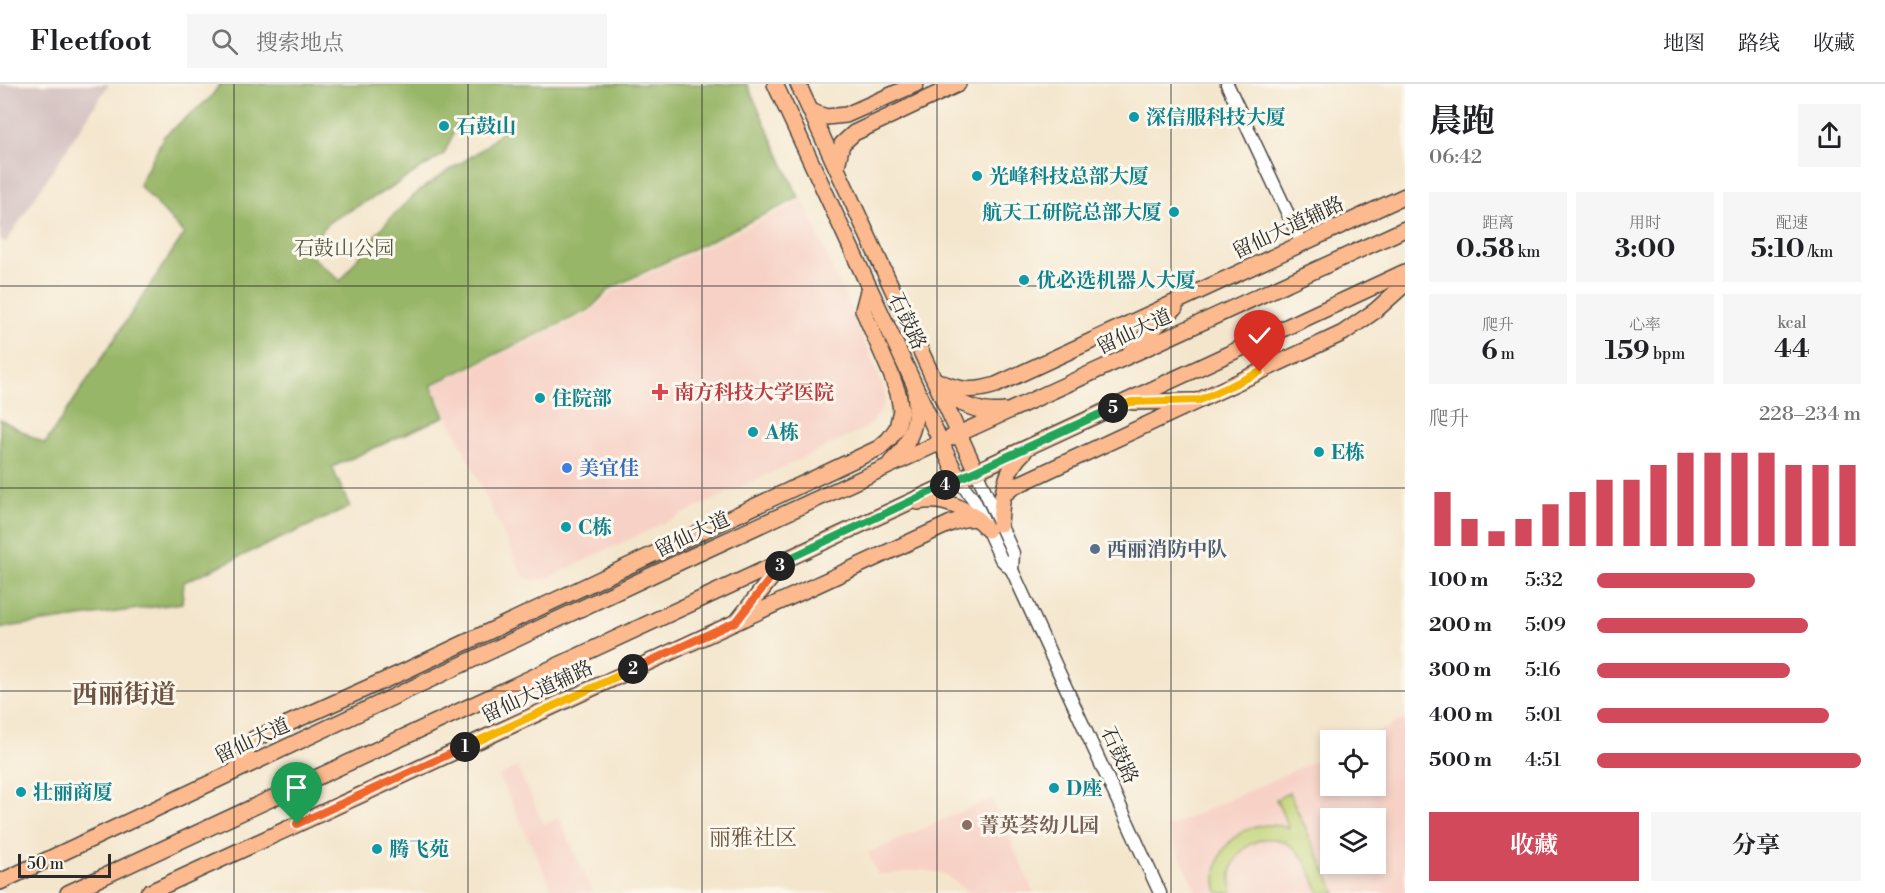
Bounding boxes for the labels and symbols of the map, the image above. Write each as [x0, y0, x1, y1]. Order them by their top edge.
place label: 深信服科技大厦 [1146, 106, 1286, 131]
marker: 深信服科技大厦 [1127, 110, 1141, 124]
place label: 石鼓山 [456, 115, 516, 140]
marker: 石鼓山 [437, 119, 451, 133]
place label: 光峰科技总部大厦 [989, 165, 1149, 190]
marker: 光峰科技总部大厦 [970, 169, 984, 183]
street label: 留仙大道辅路 [1229, 192, 1348, 265]
place label: 航天工研院总部大厦 [982, 201, 1162, 226]
marker: 航天工研院总部大厦 [1167, 205, 1181, 219]
park label: 石鼓山公园 [294, 237, 394, 262]
place label: 优必选机器人大厦 [1036, 269, 1196, 294]
marker: 优必选机器人大厦 [1017, 273, 1031, 287]
street label: 石鼓路 [883, 289, 931, 354]
street label: 留仙大道 [1093, 304, 1176, 361]
pin [1234, 310, 1285, 372]
place label: 南方科技大学医院 [674, 381, 834, 406]
marker: 南方科技大学医院 [651, 383, 669, 401]
place label: 住院部 [552, 387, 612, 412]
marker: 住院部 [533, 391, 547, 405]
pin: 5 [1098, 393, 1128, 423]
place label: A栋 [764, 421, 799, 446]
marker: A栋 [746, 425, 760, 439]
place label: E栋 [1331, 441, 1365, 466]
marker: E栋 [1312, 445, 1326, 459]
place label: 美宜佳 [579, 457, 639, 482]
marker: 美宜佳 [560, 461, 574, 475]
pin: 4 [930, 470, 960, 500]
street label: 留仙大道 [651, 507, 734, 564]
place label: C栋 [578, 516, 612, 541]
marker: C栋 [559, 520, 573, 534]
place label: 西丽消防中队 [1107, 538, 1227, 563]
marker: 西丽消防中队 [1088, 542, 1102, 556]
pin: 3 [765, 551, 795, 581]
pin: 2 [618, 654, 648, 684]
street label: 留仙大道辅路 [478, 656, 597, 729]
district label: 西丽街道 [72, 679, 176, 711]
street label: 留仙大道 [211, 713, 294, 770]
street label: 石鼓路 [1095, 723, 1143, 788]
pin: 1 [450, 732, 480, 762]
pin [271, 762, 322, 824]
place label: D座 [1066, 777, 1102, 802]
place label: 壮丽商厦 [33, 781, 113, 806]
marker: D座 [1047, 781, 1061, 795]
marker: 壮丽商厦 [14, 785, 28, 799]
place label: 菁英荟幼儿园 [979, 814, 1099, 839]
marker: 菁英荟幼儿园 [960, 818, 974, 832]
district label: 丽雅社区 [709, 825, 797, 852]
place label: 腾飞苑 [389, 838, 449, 863]
marker: 腾飞苑 [370, 842, 384, 856]
scale bar [18, 851, 111, 878]

